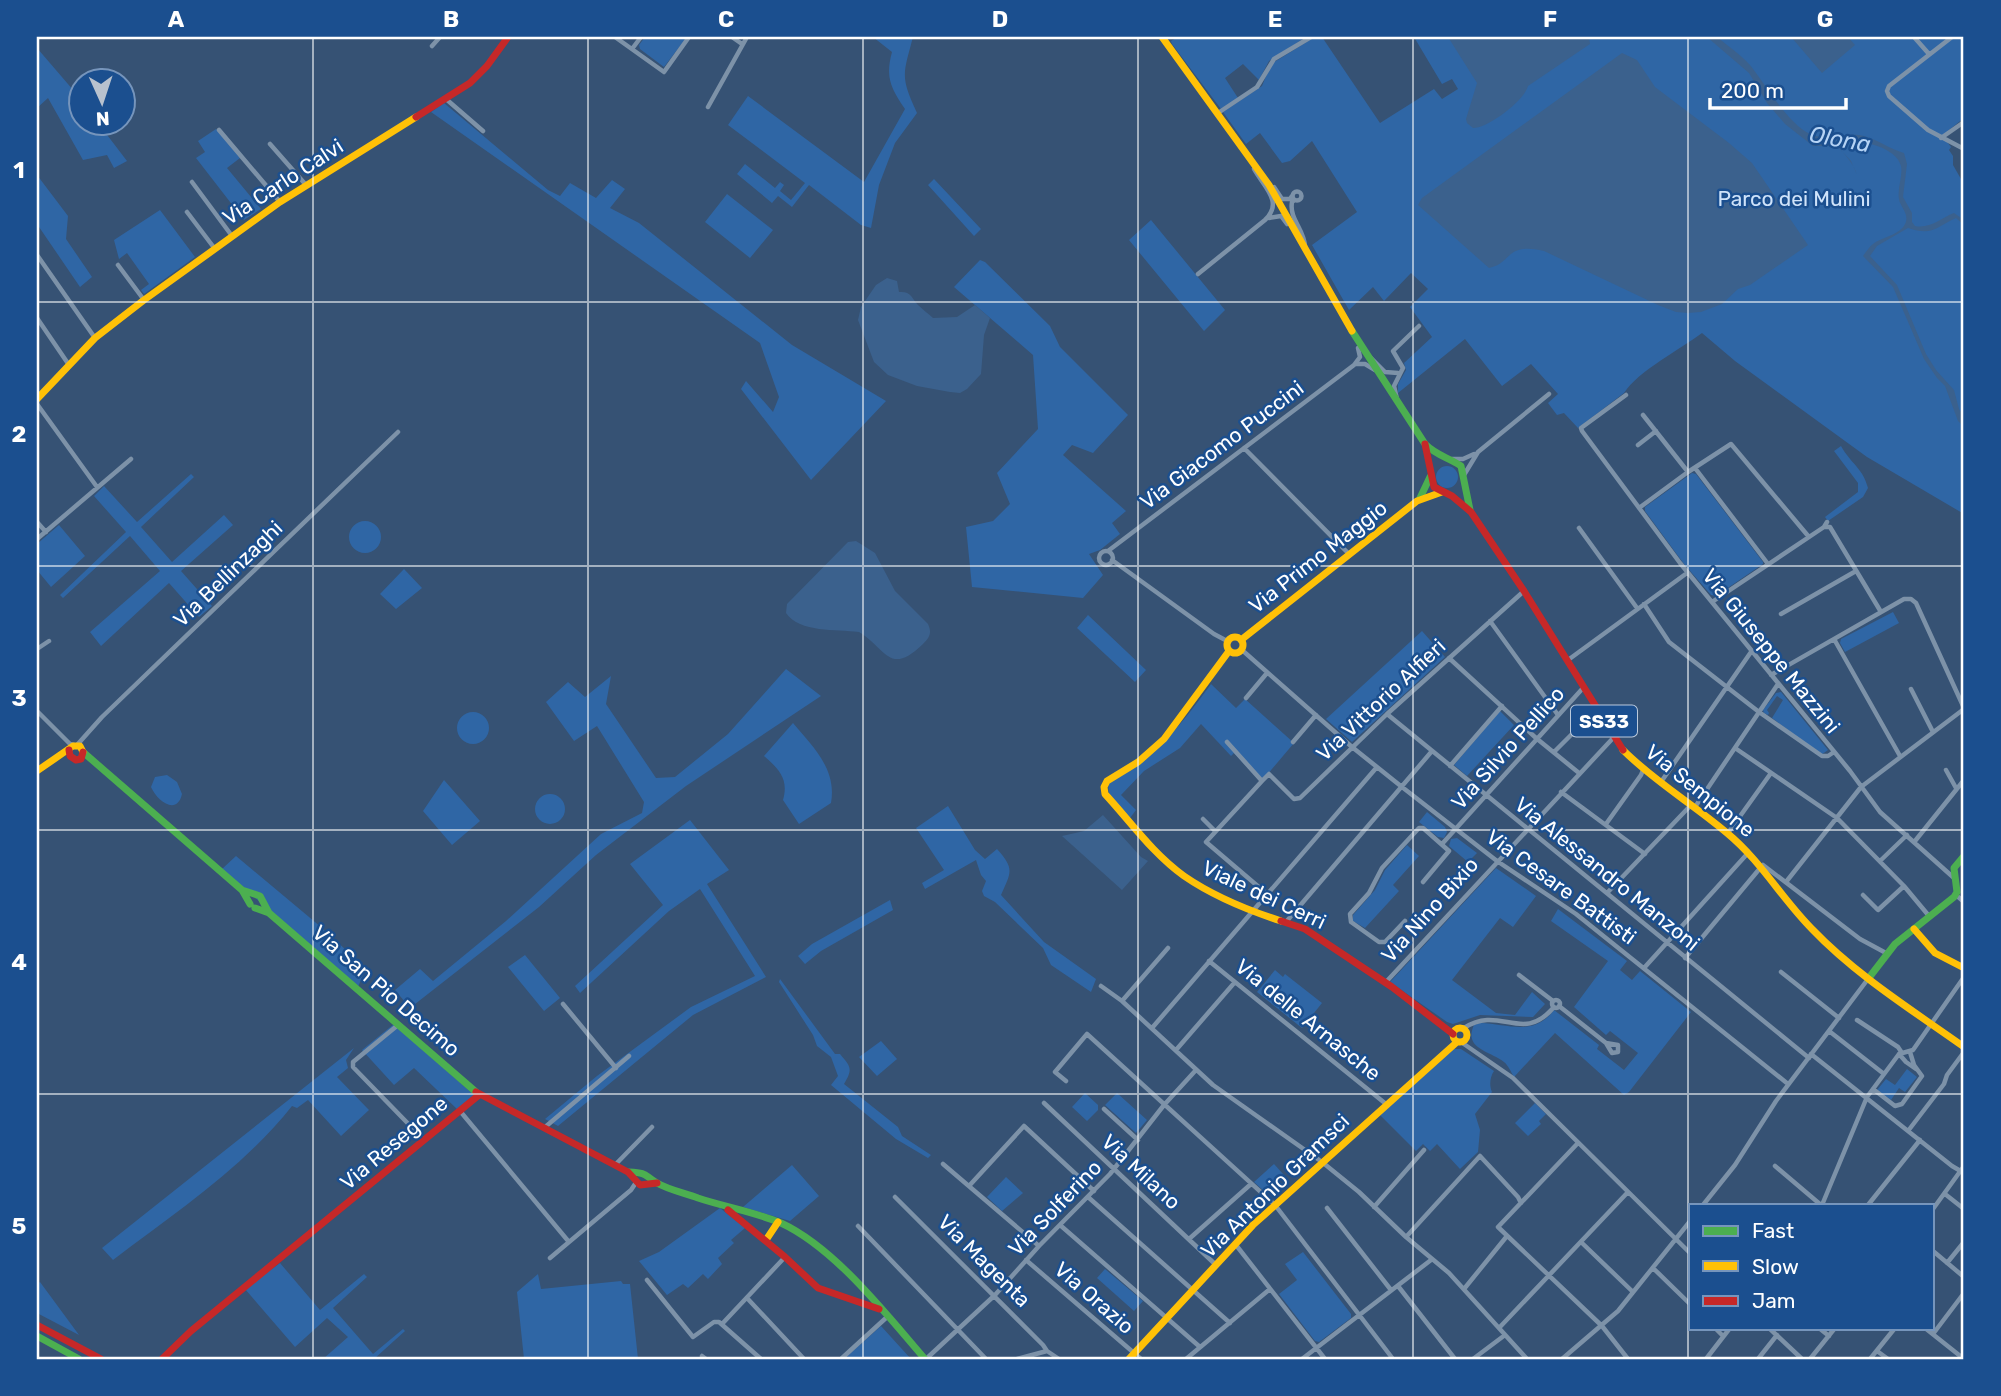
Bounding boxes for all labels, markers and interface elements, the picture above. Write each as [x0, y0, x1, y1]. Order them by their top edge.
text: A [168, 5, 185, 33]
text: B [443, 5, 459, 33]
text: C [718, 5, 734, 33]
text: D [992, 5, 1008, 33]
text: E [1268, 5, 1282, 33]
text: F [1543, 5, 1557, 33]
text: G [1817, 5, 1833, 33]
north arrow [66, 66, 136, 136]
scale bar [1710, 66, 1847, 110]
text: 200 m [1721, 78, 1784, 103]
text: N [95, 107, 110, 130]
water label: Olona [1807, 120, 1873, 158]
street label: Via Carlo Calvi [218, 133, 348, 230]
text: 1 [13, 156, 25, 184]
park label: Parco dei Mulini [1717, 186, 1871, 211]
street label: Via Giacomo Puccini [1135, 375, 1308, 514]
text: 2 [12, 420, 26, 448]
street label: Via Primo Maggio [1244, 495, 1392, 618]
street label: Via Bellinzaghi [168, 515, 287, 632]
street label: Via Giuseppe Mazzini [1697, 563, 1845, 738]
street label: Via Vittorio Alfieri [1311, 633, 1450, 766]
street label: Via Silvio Pellico [1446, 681, 1569, 814]
text: 3 [11, 684, 27, 712]
road number: SS33 [1571, 706, 1637, 736]
street label: Via Sempione [1641, 739, 1760, 842]
street label: Via Alessandro Manzoni [1510, 791, 1705, 956]
street label: Via Cesare Battisti [1481, 824, 1641, 949]
street label: Via Nino Bixio [1376, 852, 1483, 967]
street label: Viale dei Cerri [1198, 855, 1330, 934]
street label: Via San Pio Decimo [307, 920, 465, 1062]
text: 4 [11, 948, 27, 976]
street label: Via delle Arnasche [1231, 953, 1386, 1086]
street label: Via Resegone [335, 1090, 452, 1195]
street label: Via Antonio Gramsci [1195, 1108, 1354, 1263]
street label: Via Milano [1097, 1129, 1186, 1214]
street label: Via Solferino [1003, 1155, 1106, 1261]
legend [1689, 1204, 1934, 1330]
street label: Via Magenta [933, 1209, 1036, 1312]
text: 5 [12, 1212, 27, 1240]
text: Fast [1752, 1218, 1794, 1243]
text: Slow [1752, 1254, 1799, 1279]
street label: Via Orazio [1050, 1256, 1139, 1339]
text: Jam [1752, 1288, 1796, 1313]

